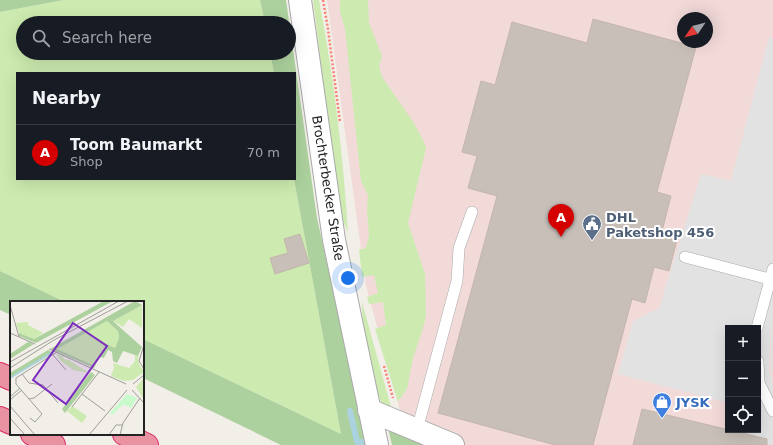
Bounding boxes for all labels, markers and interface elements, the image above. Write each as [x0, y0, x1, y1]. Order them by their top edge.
north arrow [677, 12, 713, 48]
search box [16, 16, 296, 60]
icon: search [30, 27, 52, 49]
text: Search here [62, 29, 152, 47]
text: Nearby [32, 88, 101, 108]
street label: Brochterbecker Straße [309, 114, 347, 262]
text: Toom Baumarkt [70, 136, 202, 154]
text: A [40, 145, 50, 160]
text: 70 m [247, 145, 280, 160]
text: Shop [70, 154, 103, 169]
pin: A [548, 204, 574, 237]
place label: DHL Paketshop 456 [606, 210, 714, 240]
public building icon: DHL Paketshop 456 [581, 213, 603, 241]
your location [338, 268, 358, 288]
inset map [10, 301, 144, 435]
map controls [725, 325, 761, 433]
button: + [725, 325, 761, 361]
button: − [725, 361, 761, 397]
shop icon: JYSK [651, 391, 673, 419]
place label: JYSK [675, 395, 711, 410]
button: locate [725, 397, 761, 433]

